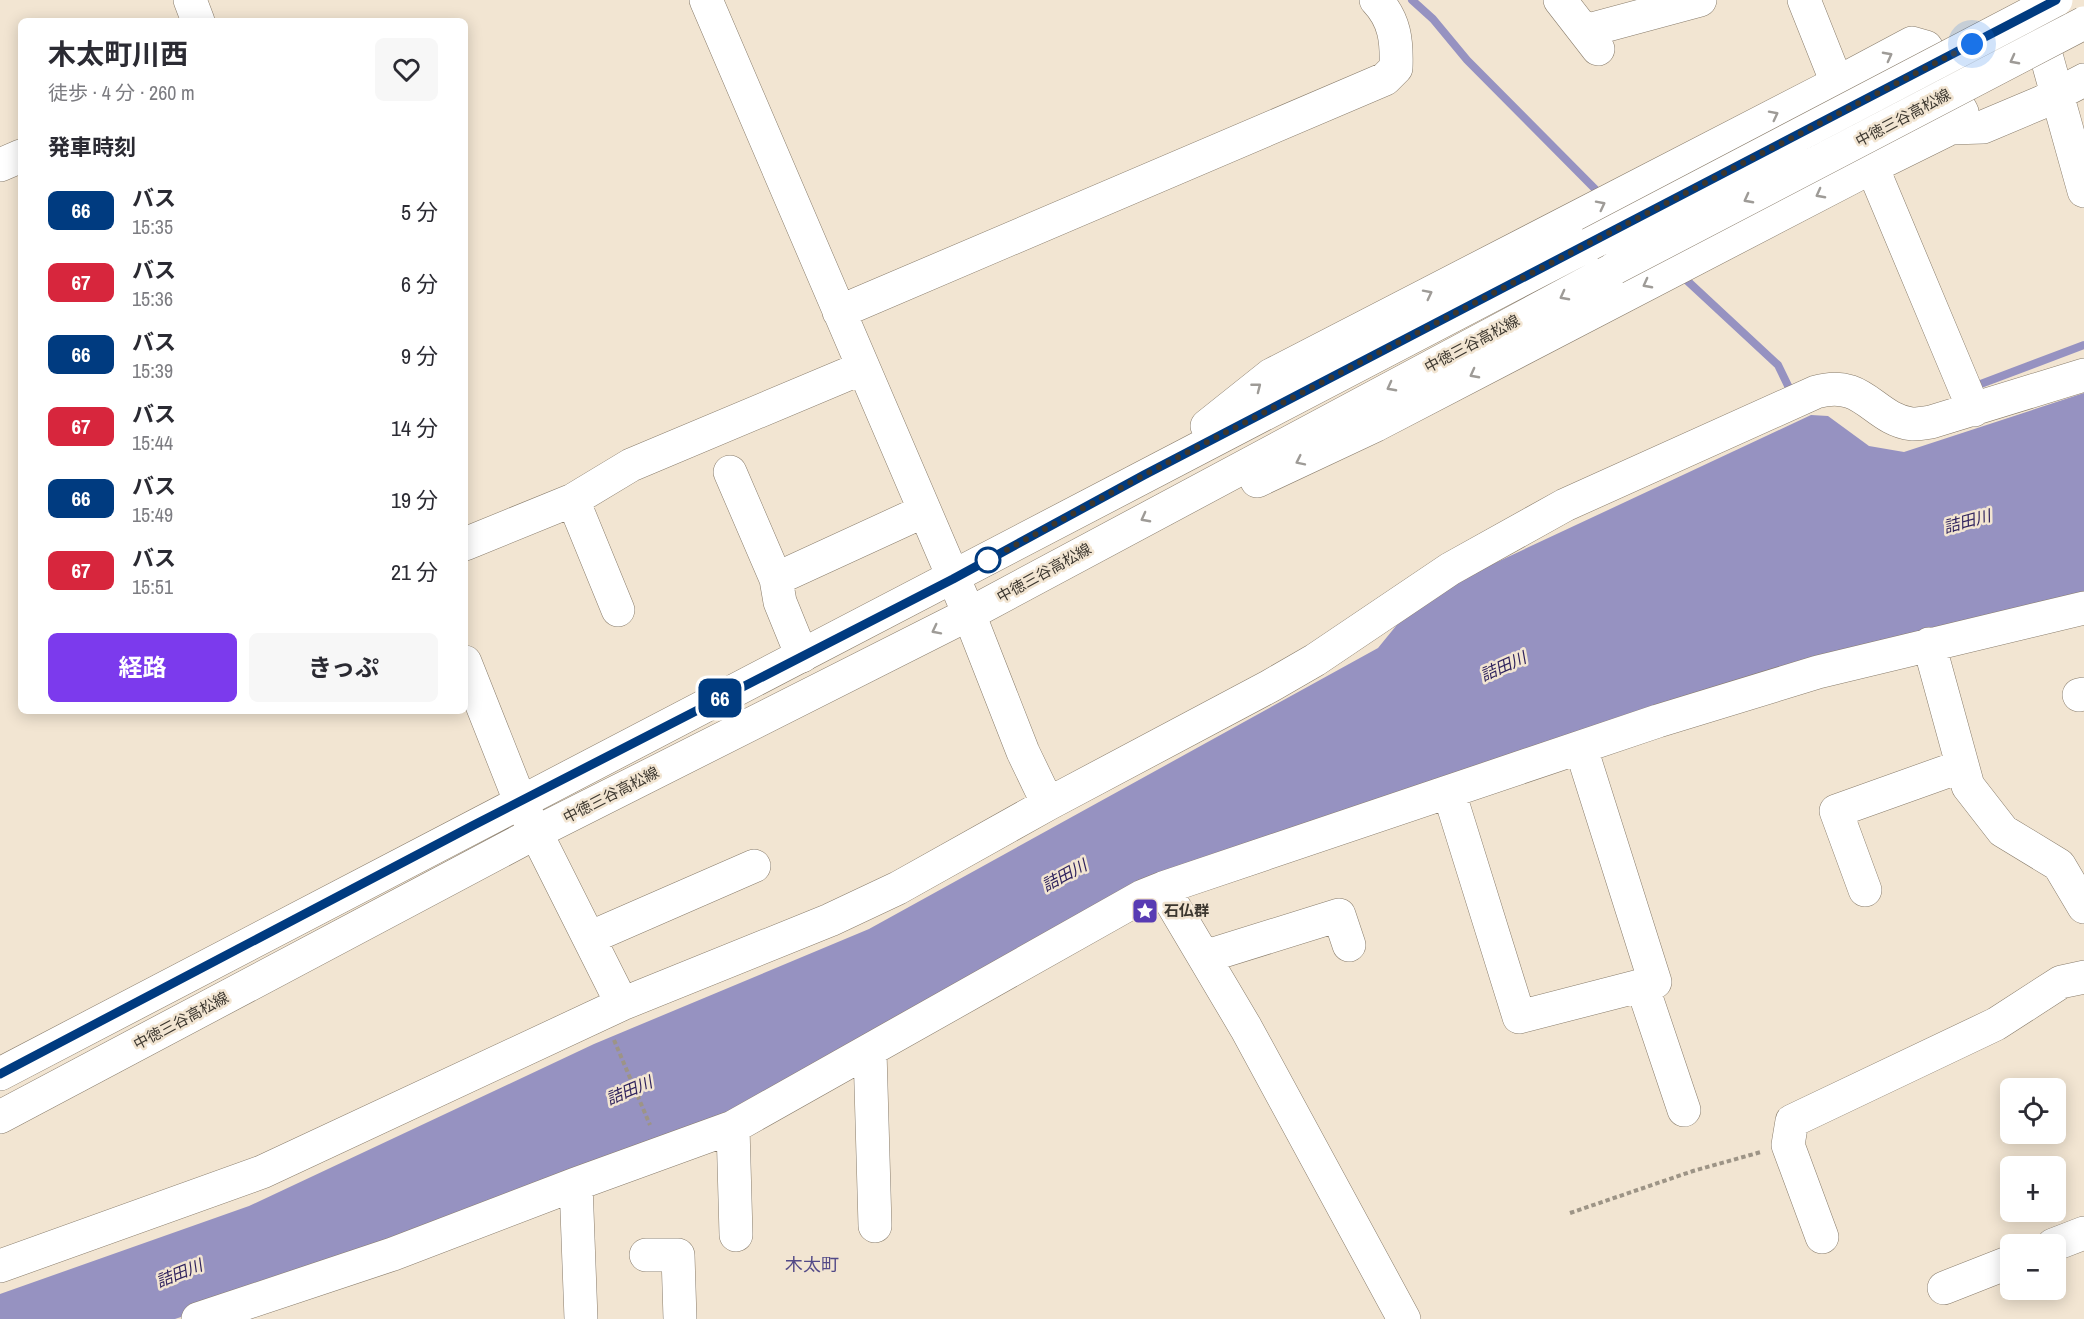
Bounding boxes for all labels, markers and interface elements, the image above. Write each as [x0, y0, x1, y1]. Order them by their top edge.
your location [1957, 29, 1987, 59]
text: 木太町川西 [48, 35, 188, 73]
button: heart [375, 38, 438, 101]
one-way arrow [1882, 51, 1893, 63]
one-way arrow [2009, 53, 2020, 64]
text: 徒歩 · 4 分 · 260 m [48, 79, 195, 106]
street label: 中徳三谷高松線 [1851, 84, 1954, 151]
one-way arrow [1768, 111, 1779, 122]
text: 発車時刻 [48, 132, 136, 162]
text: バス [132, 183, 176, 213]
one-way arrow [1816, 187, 1826, 198]
one-way arrow [1744, 192, 1754, 203]
text: 66 [71, 196, 91, 225]
text: 5 分 [401, 197, 438, 227]
one-way arrow [1595, 201, 1605, 212]
text: 15:35 [132, 213, 173, 240]
text: バス [132, 255, 176, 285]
text: 67 [71, 268, 91, 297]
text: 6 分 [401, 269, 438, 299]
one-way arrow [1643, 277, 1653, 288]
text: 15:36 [132, 285, 173, 312]
one-way arrow [1559, 289, 1570, 300]
one-way arrow [1422, 290, 1433, 302]
street label: 中徳三谷高松線 [1420, 310, 1523, 377]
text: バス [132, 327, 176, 357]
text: 66 [71, 340, 91, 369]
text: 9 分 [401, 341, 438, 371]
text: 15:39 [132, 357, 173, 384]
one-way arrow [1470, 367, 1481, 378]
one-way arrow [1387, 380, 1398, 391]
one-way arrow [1250, 383, 1261, 394]
text: バス [132, 399, 176, 429]
text: 67 [71, 412, 91, 441]
text: 14 分 [391, 413, 438, 443]
text: 15:44 [132, 429, 173, 456]
one-way arrow [1295, 454, 1306, 466]
text: バス [132, 471, 176, 501]
text: 66 [71, 484, 91, 513]
text: 19 分 [391, 485, 438, 515]
text: 15:49 [132, 501, 173, 528]
water label: 詰田川 [1941, 504, 1995, 538]
one-way arrow [1141, 511, 1151, 522]
street label: 中徳三谷高松線 [993, 538, 1095, 607]
text: バス [132, 543, 176, 573]
unlabelled marker [975, 547, 1001, 573]
text: 67 [71, 556, 91, 585]
text: 21 分 [391, 557, 438, 587]
text: 15:51 [132, 573, 173, 600]
one-way arrow [932, 623, 943, 634]
button: 経路 [48, 633, 237, 702]
button: きっぷ [249, 633, 438, 702]
water label: 詰田川 [1477, 645, 1531, 686]
line badge: 66 [693, 678, 747, 718]
text: 66 [710, 684, 730, 713]
street label: 中徳三谷高松線 [559, 761, 662, 828]
water label: 詰田川 [1038, 853, 1092, 896]
place icon: 石仏群 [1130, 896, 1160, 926]
place label: 石仏群 [1164, 900, 1209, 921]
street label: 中徳三谷高松線 [129, 987, 232, 1054]
water label: 詰田川 [603, 1070, 657, 1110]
map controls [2000, 1078, 2066, 1300]
button: locate [2000, 1078, 2066, 1144]
button: + [2000, 1156, 2066, 1222]
button: − [2000, 1234, 2066, 1300]
district label: 木太町 [785, 1252, 839, 1277]
water label: 詰田川 [153, 1253, 207, 1292]

